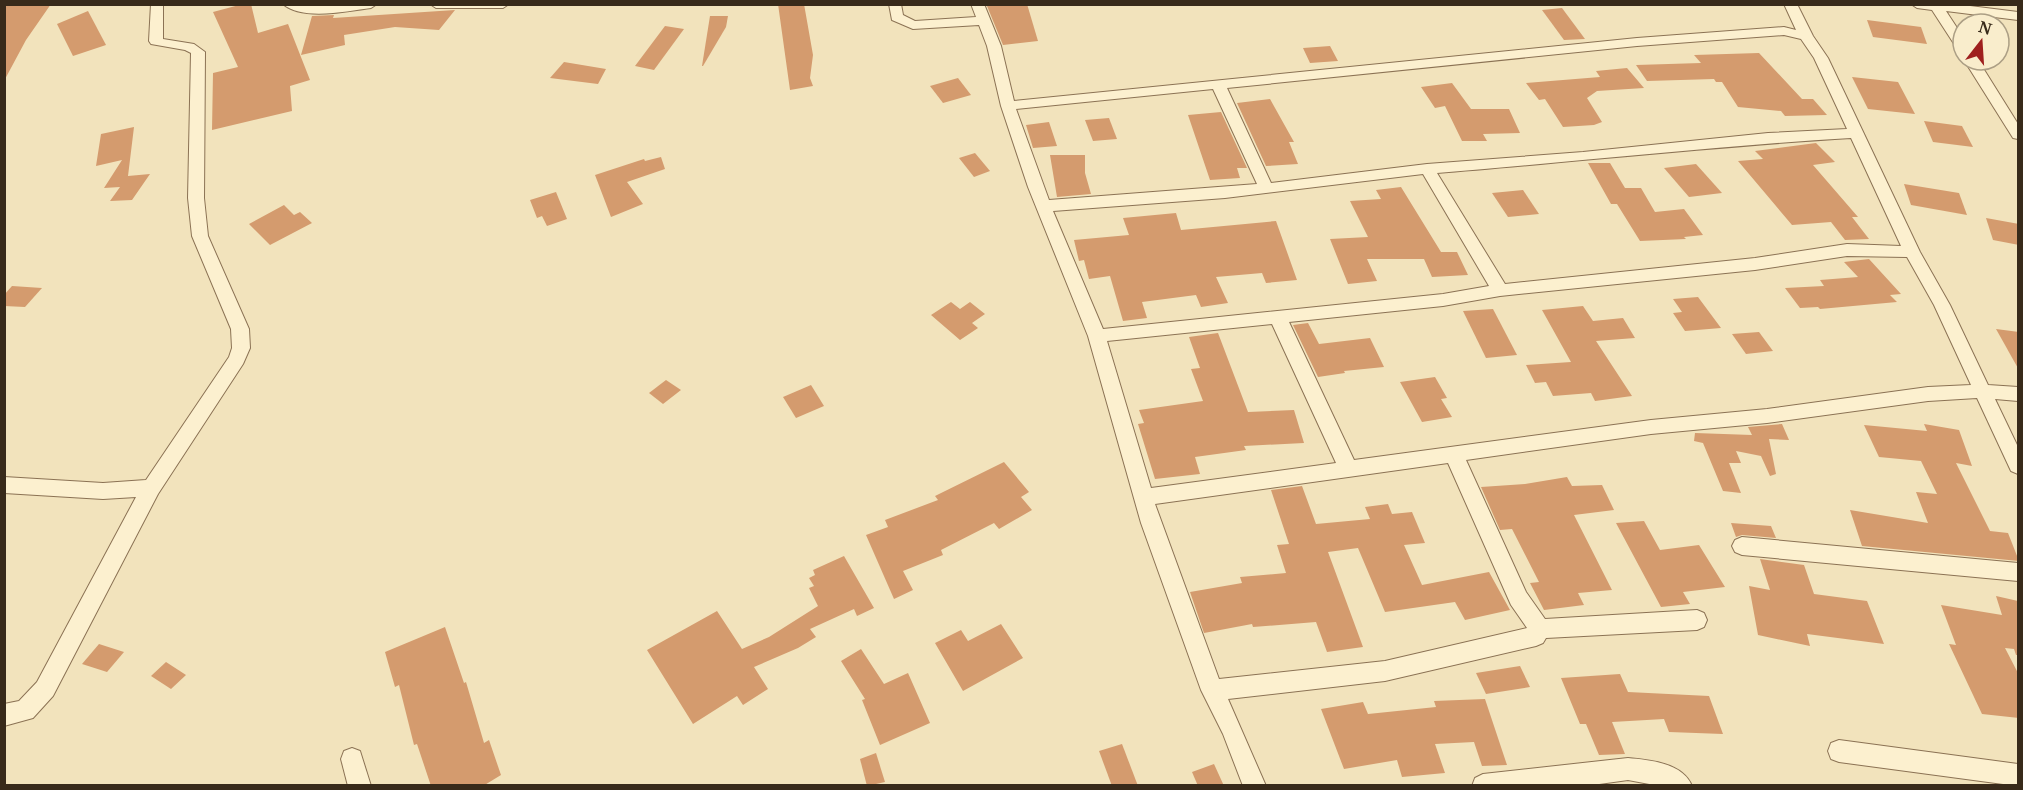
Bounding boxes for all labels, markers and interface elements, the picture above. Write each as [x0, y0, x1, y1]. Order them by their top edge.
north arrow [1951, 12, 2011, 72]
text: N [1976, 15, 1995, 40]

